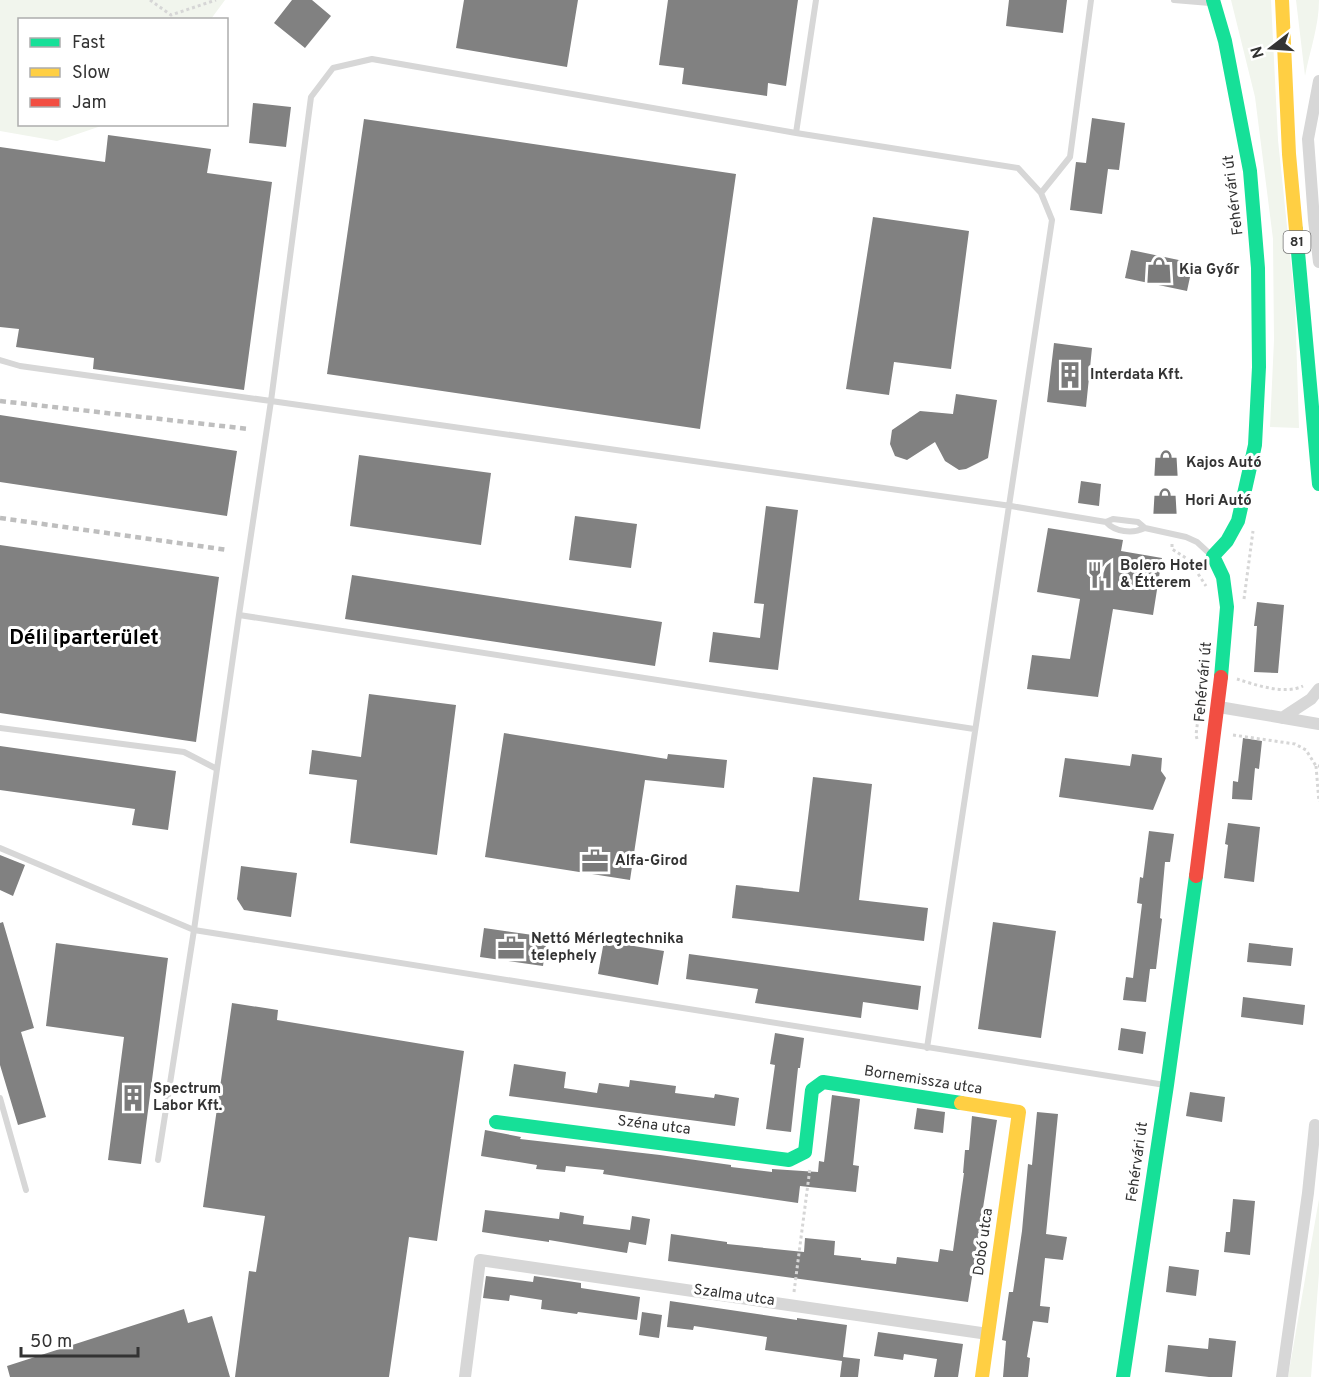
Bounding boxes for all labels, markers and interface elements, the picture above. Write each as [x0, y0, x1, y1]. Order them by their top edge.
legend [18, 18, 228, 126]
north arrow [1241, 18, 1301, 78]
text: Fast [72, 32, 105, 55]
text: N [1247, 43, 1270, 60]
text: Slow [72, 62, 110, 85]
text: Jam [72, 92, 107, 115]
street label: Fehérvári út [1220, 154, 1248, 236]
road number: 81 [1284, 231, 1310, 253]
shop icon: Kia Győr [1144, 255, 1174, 285]
place label: Kia Győr [1179, 261, 1240, 280]
building icon: Interdata Kft. [1055, 360, 1085, 390]
place label: Interdata Kft. [1090, 366, 1183, 385]
shop icon: Kajos Autó [1151, 448, 1181, 478]
place label: Kajos Autó [1186, 454, 1262, 473]
shop icon: Hori Autó [1150, 486, 1180, 516]
place label: Hori Autó [1185, 492, 1252, 511]
place label: Bolero Hotel & Étterem [1120, 557, 1208, 593]
restaurant icon: Bolero Hotel & Étterem [1085, 560, 1115, 590]
district label: Déli iparterület [9, 625, 159, 652]
street label: Fehérvári út [1191, 641, 1217, 723]
office icon: Alfa-Girod [580, 846, 610, 876]
place label: Alfa-Girod [615, 852, 688, 871]
place label: Nettó Mérlegtechnika telephely [531, 930, 684, 966]
office icon: Nettó Mérlegtechnika telephely [496, 933, 526, 963]
street label: Bornemissza utca [862, 1062, 984, 1100]
place label: Spectrum Labor Kft. [153, 1080, 223, 1116]
building icon: Spectrum Labor Kft. [118, 1083, 148, 1113]
street label: Széna utca [616, 1112, 692, 1140]
street label: Fehérvári út [1123, 1121, 1153, 1203]
street label: Dobó utca [970, 1207, 998, 1277]
street label: Szalma utca [692, 1281, 776, 1311]
scale bar [21, 1320, 138, 1358]
text: 50 m [30, 1331, 72, 1354]

